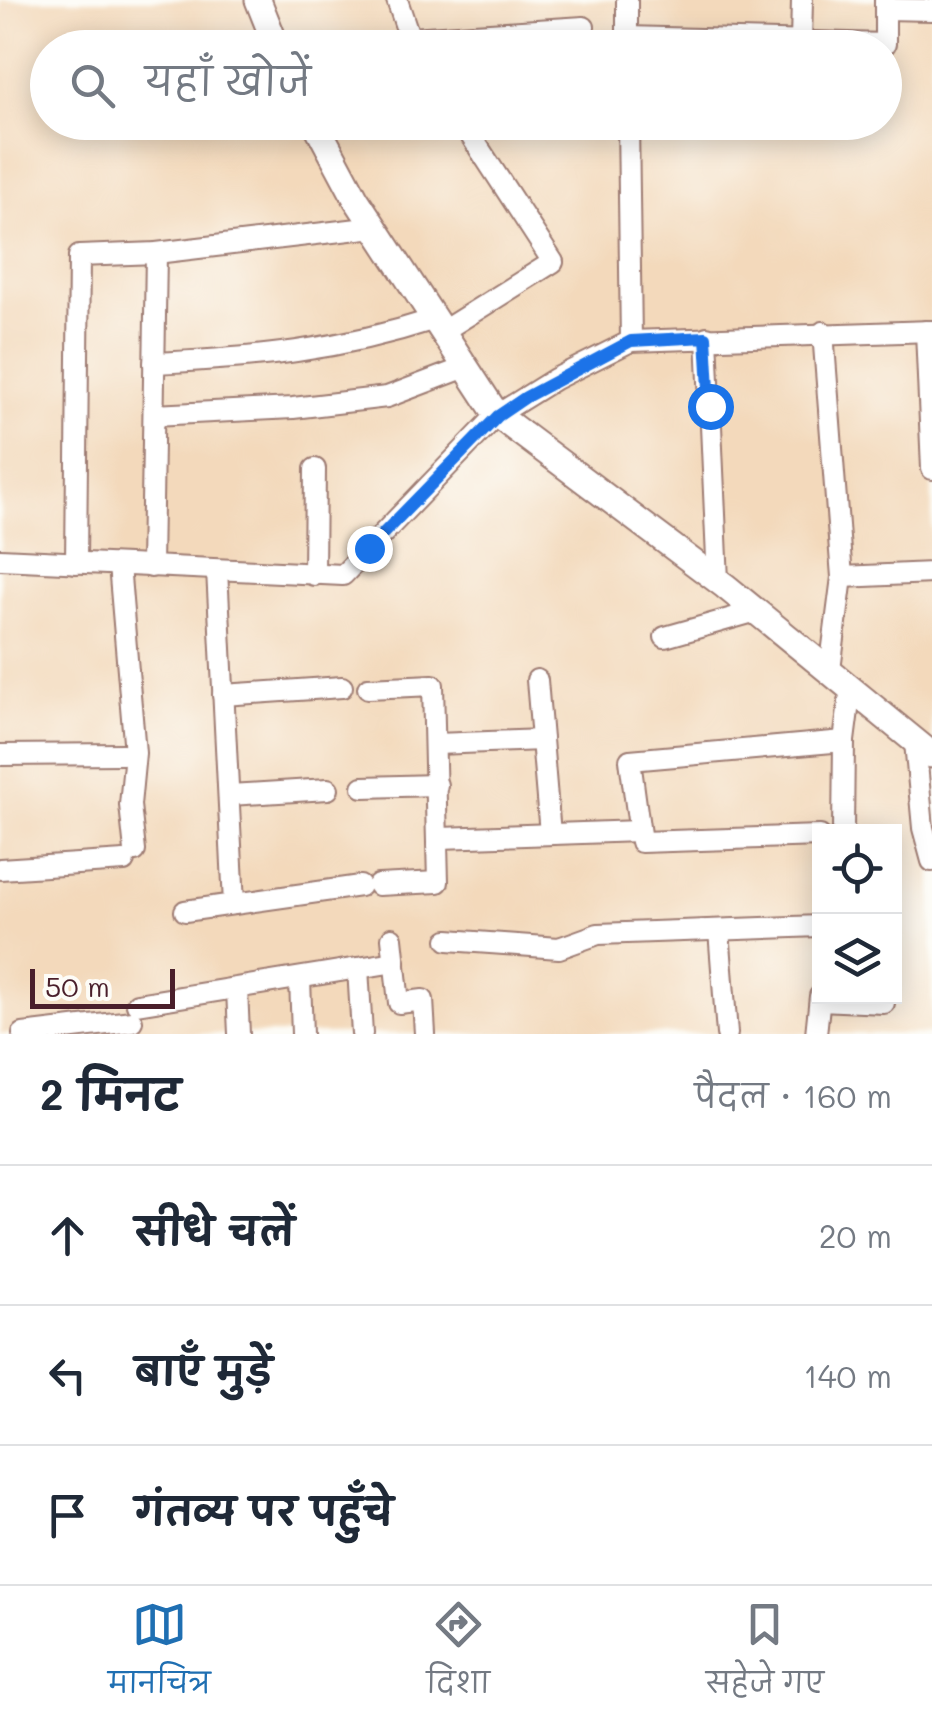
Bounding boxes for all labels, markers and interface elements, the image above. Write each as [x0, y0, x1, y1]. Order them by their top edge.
search box [30, 30, 902, 140]
text: यहाँ खोजें [145, 55, 311, 105]
icon: search [65, 58, 120, 113]
route start [688, 384, 734, 430]
route end [347, 526, 393, 572]
map controls [812, 824, 902, 1004]
button: locate [812, 824, 902, 914]
button: layers [812, 914, 902, 1004]
scale bar [30, 964, 175, 1008]
text: 50 m [45, 968, 110, 1004]
text: 2 मिनट [40, 1066, 181, 1121]
text: पैदल · 160 m [694, 1074, 892, 1116]
text: सीधे चलें [135, 1205, 295, 1255]
icon: ahead [40, 1208, 95, 1263]
text: 20 m [819, 1214, 892, 1256]
text: बाएँ मुड़ें [135, 1345, 272, 1395]
icon: left [40, 1348, 95, 1403]
text: 140 m [803, 1354, 892, 1396]
text: गंतव्य पर पहुँचे [135, 1485, 393, 1535]
icon: arrive [40, 1488, 95, 1543]
tab: मानचित्र [108, 1597, 211, 1714]
tab: दिशा [427, 1597, 490, 1714]
tab: सहेजे गए [706, 1597, 824, 1714]

